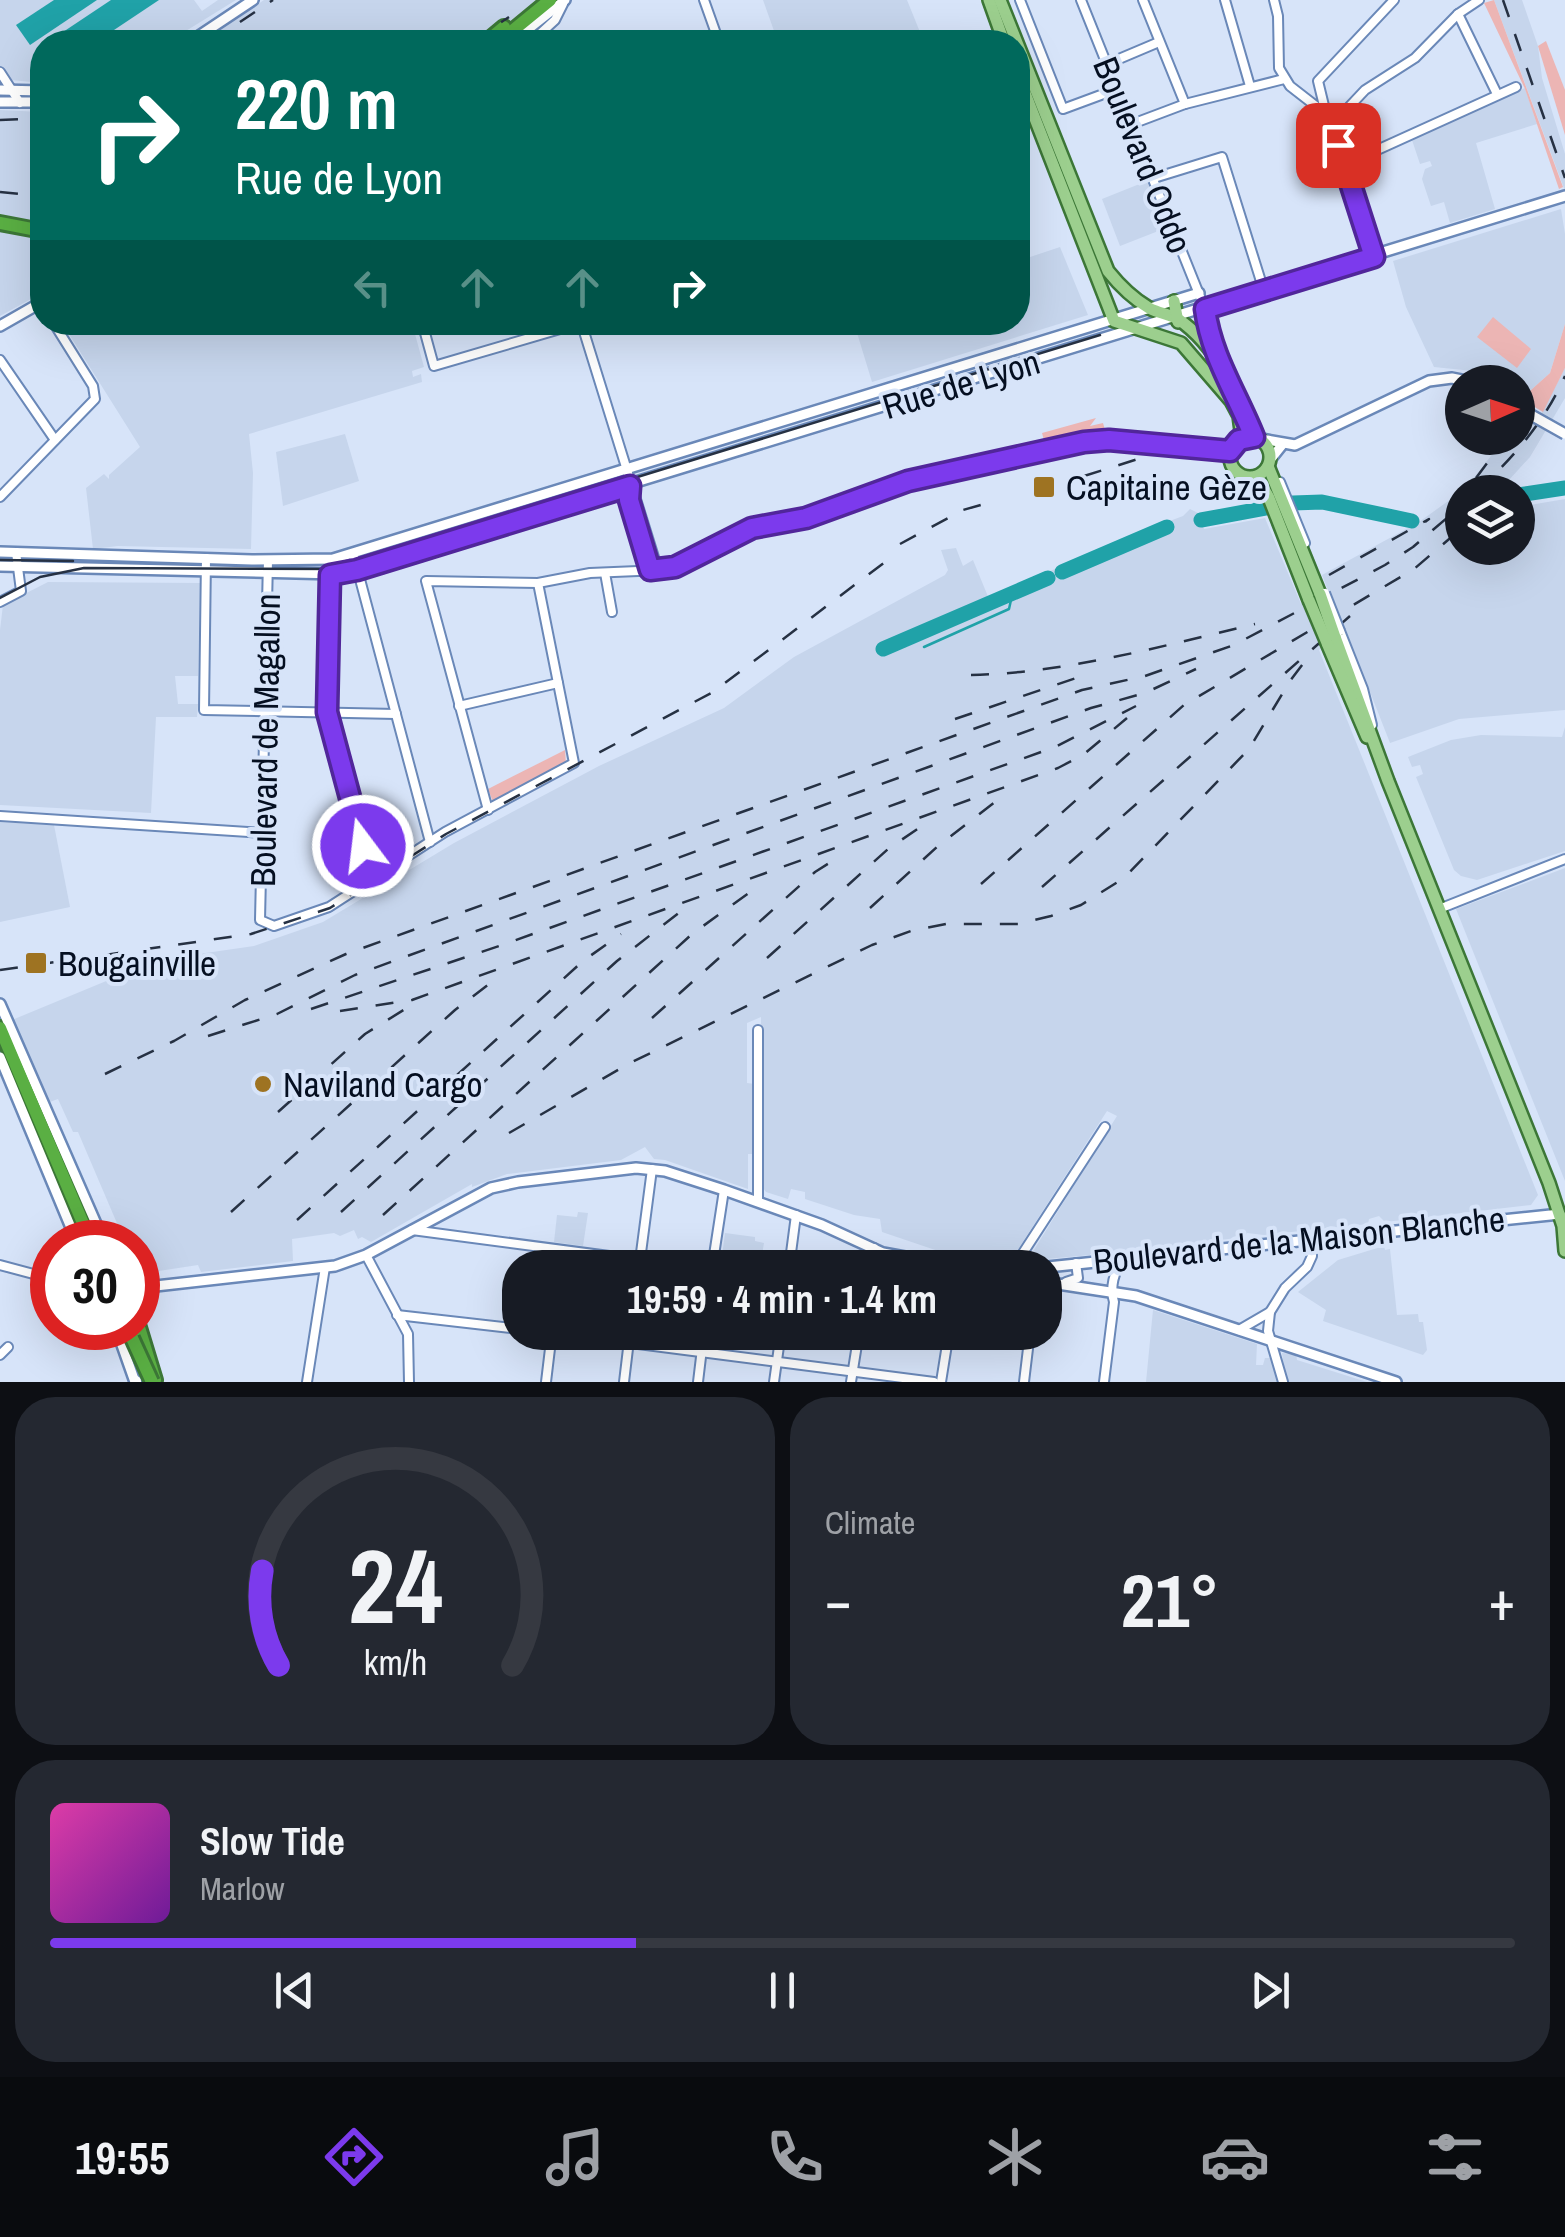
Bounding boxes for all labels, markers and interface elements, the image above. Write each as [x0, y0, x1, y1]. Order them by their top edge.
street label: Boulevard Oddo [1082, 50, 1204, 260]
text: 220 m [235, 57, 398, 151]
icon: right [70, 70, 200, 200]
pin [1296, 103, 1381, 188]
icon: arrive [1311, 118, 1366, 173]
text: Rue de Lyon [235, 147, 443, 208]
icon: left [345, 260, 400, 315]
icon: ahead [450, 260, 505, 315]
icon: ahead [555, 260, 610, 315]
icon: right [660, 260, 715, 315]
street label: Rue de Lyon [877, 338, 1045, 430]
north arrow [1445, 365, 1535, 455]
map controls [1445, 365, 1535, 565]
place label: Capitaine Gèze [1066, 464, 1267, 511]
marker: Capitaine Gèze [1031, 474, 1057, 500]
button: layers [1445, 475, 1535, 565]
street label: Boulevard de Magallon [239, 593, 291, 887]
position arrow [311, 794, 415, 898]
place label: Bougainville [58, 940, 216, 987]
marker: Bougainville [23, 950, 49, 976]
place label: Naviland Cargo [283, 1061, 482, 1108]
marker: Naviland Cargo [252, 1073, 274, 1095]
street label: Boulevard de la Maison Blanche [1091, 1195, 1507, 1285]
speed limit sign: 30 [30, 1220, 160, 1350]
text: 19:59 · 4 min · 1.4 km [627, 1274, 937, 1325]
text: Climate [825, 1501, 915, 1544]
text: 24 [348, 1515, 442, 1655]
text: 21° [1121, 1549, 1219, 1650]
text: − [825, 1563, 851, 1637]
text: + [1489, 1563, 1515, 1637]
text: km/h [363, 1638, 427, 1686]
text: Slow Tide [200, 1816, 345, 1867]
text: Marlow [200, 1867, 285, 1910]
icon: previous [267, 1963, 322, 2018]
icon: pause [755, 1963, 810, 2018]
icon: next [1243, 1963, 1298, 2018]
icon: directions [319, 2122, 389, 2192]
icon: music [540, 2122, 610, 2192]
icon: phone [760, 2122, 830, 2192]
icon: climate [980, 2122, 1050, 2192]
icon: car [1200, 2122, 1270, 2192]
icon: filters [1420, 2122, 1490, 2192]
text: 19:55 [75, 2127, 169, 2188]

